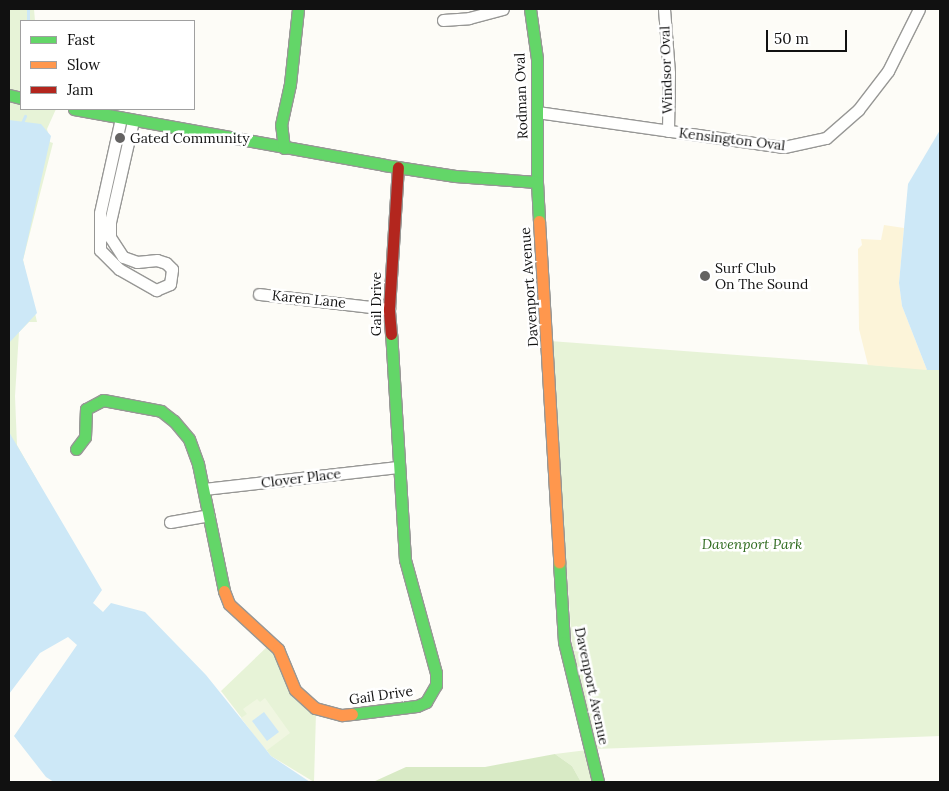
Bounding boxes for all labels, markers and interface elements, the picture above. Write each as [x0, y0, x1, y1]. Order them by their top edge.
legend [20, 20, 195, 110]
scale bar [769, 20, 850, 52]
street label: Windsor Oval [656, 26, 676, 114]
text: 50 m [774, 29, 809, 48]
text: Fast [67, 30, 95, 49]
street label: Rodman Oval [511, 53, 531, 139]
text: Slow [67, 55, 100, 74]
text: Jam [67, 80, 94, 99]
street label: Kensington Oval [678, 124, 786, 154]
place label: Gated Community [130, 130, 250, 146]
marker: Gated Community [114, 132, 126, 144]
street label: Davenport Avenue [516, 227, 542, 347]
place label: Surf Club On The Sound [715, 260, 808, 292]
marker: Surf Club On The Sound [699, 270, 711, 282]
street label: Gail Drive [368, 272, 384, 336]
street label: Karen Lane [271, 287, 347, 311]
street label: Clover Place [260, 465, 342, 491]
park label: Davenport Park [702, 536, 802, 552]
street label: Davenport Avenue [571, 626, 613, 746]
street label: Gail Drive [348, 682, 414, 708]

